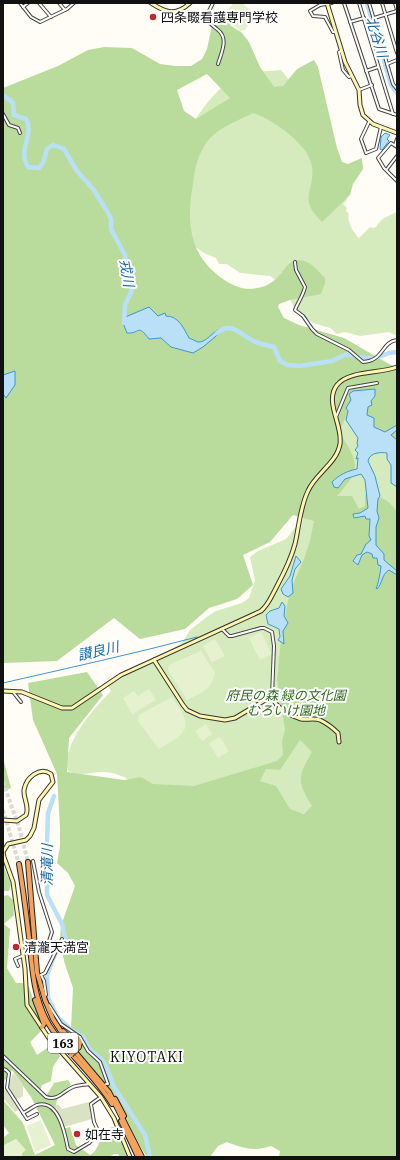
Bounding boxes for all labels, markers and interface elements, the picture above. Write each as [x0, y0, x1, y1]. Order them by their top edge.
place label: 四条畷看護専門学校 [161, 9, 278, 26]
marker: 四条畷看護専門学校 [148, 12, 158, 22]
water label: 北谷川 [362, 14, 392, 62]
water label: 戎川 [116, 258, 139, 290]
water label: 讃良川 [76, 637, 122, 664]
park label: 府民の森 緑の文化園 むろいけ園地 [226, 687, 348, 719]
water label: 清滝川 [38, 842, 56, 886]
place label: 清瀧天満宮 [24, 939, 89, 956]
marker: 清瀧天満宮 [11, 942, 21, 952]
road number: 163 [48, 1033, 78, 1053]
district label: KIYOTAKI [110, 1048, 184, 1066]
place label: 如在寺 [85, 1126, 124, 1143]
marker: 如在寺 [72, 1129, 82, 1139]

